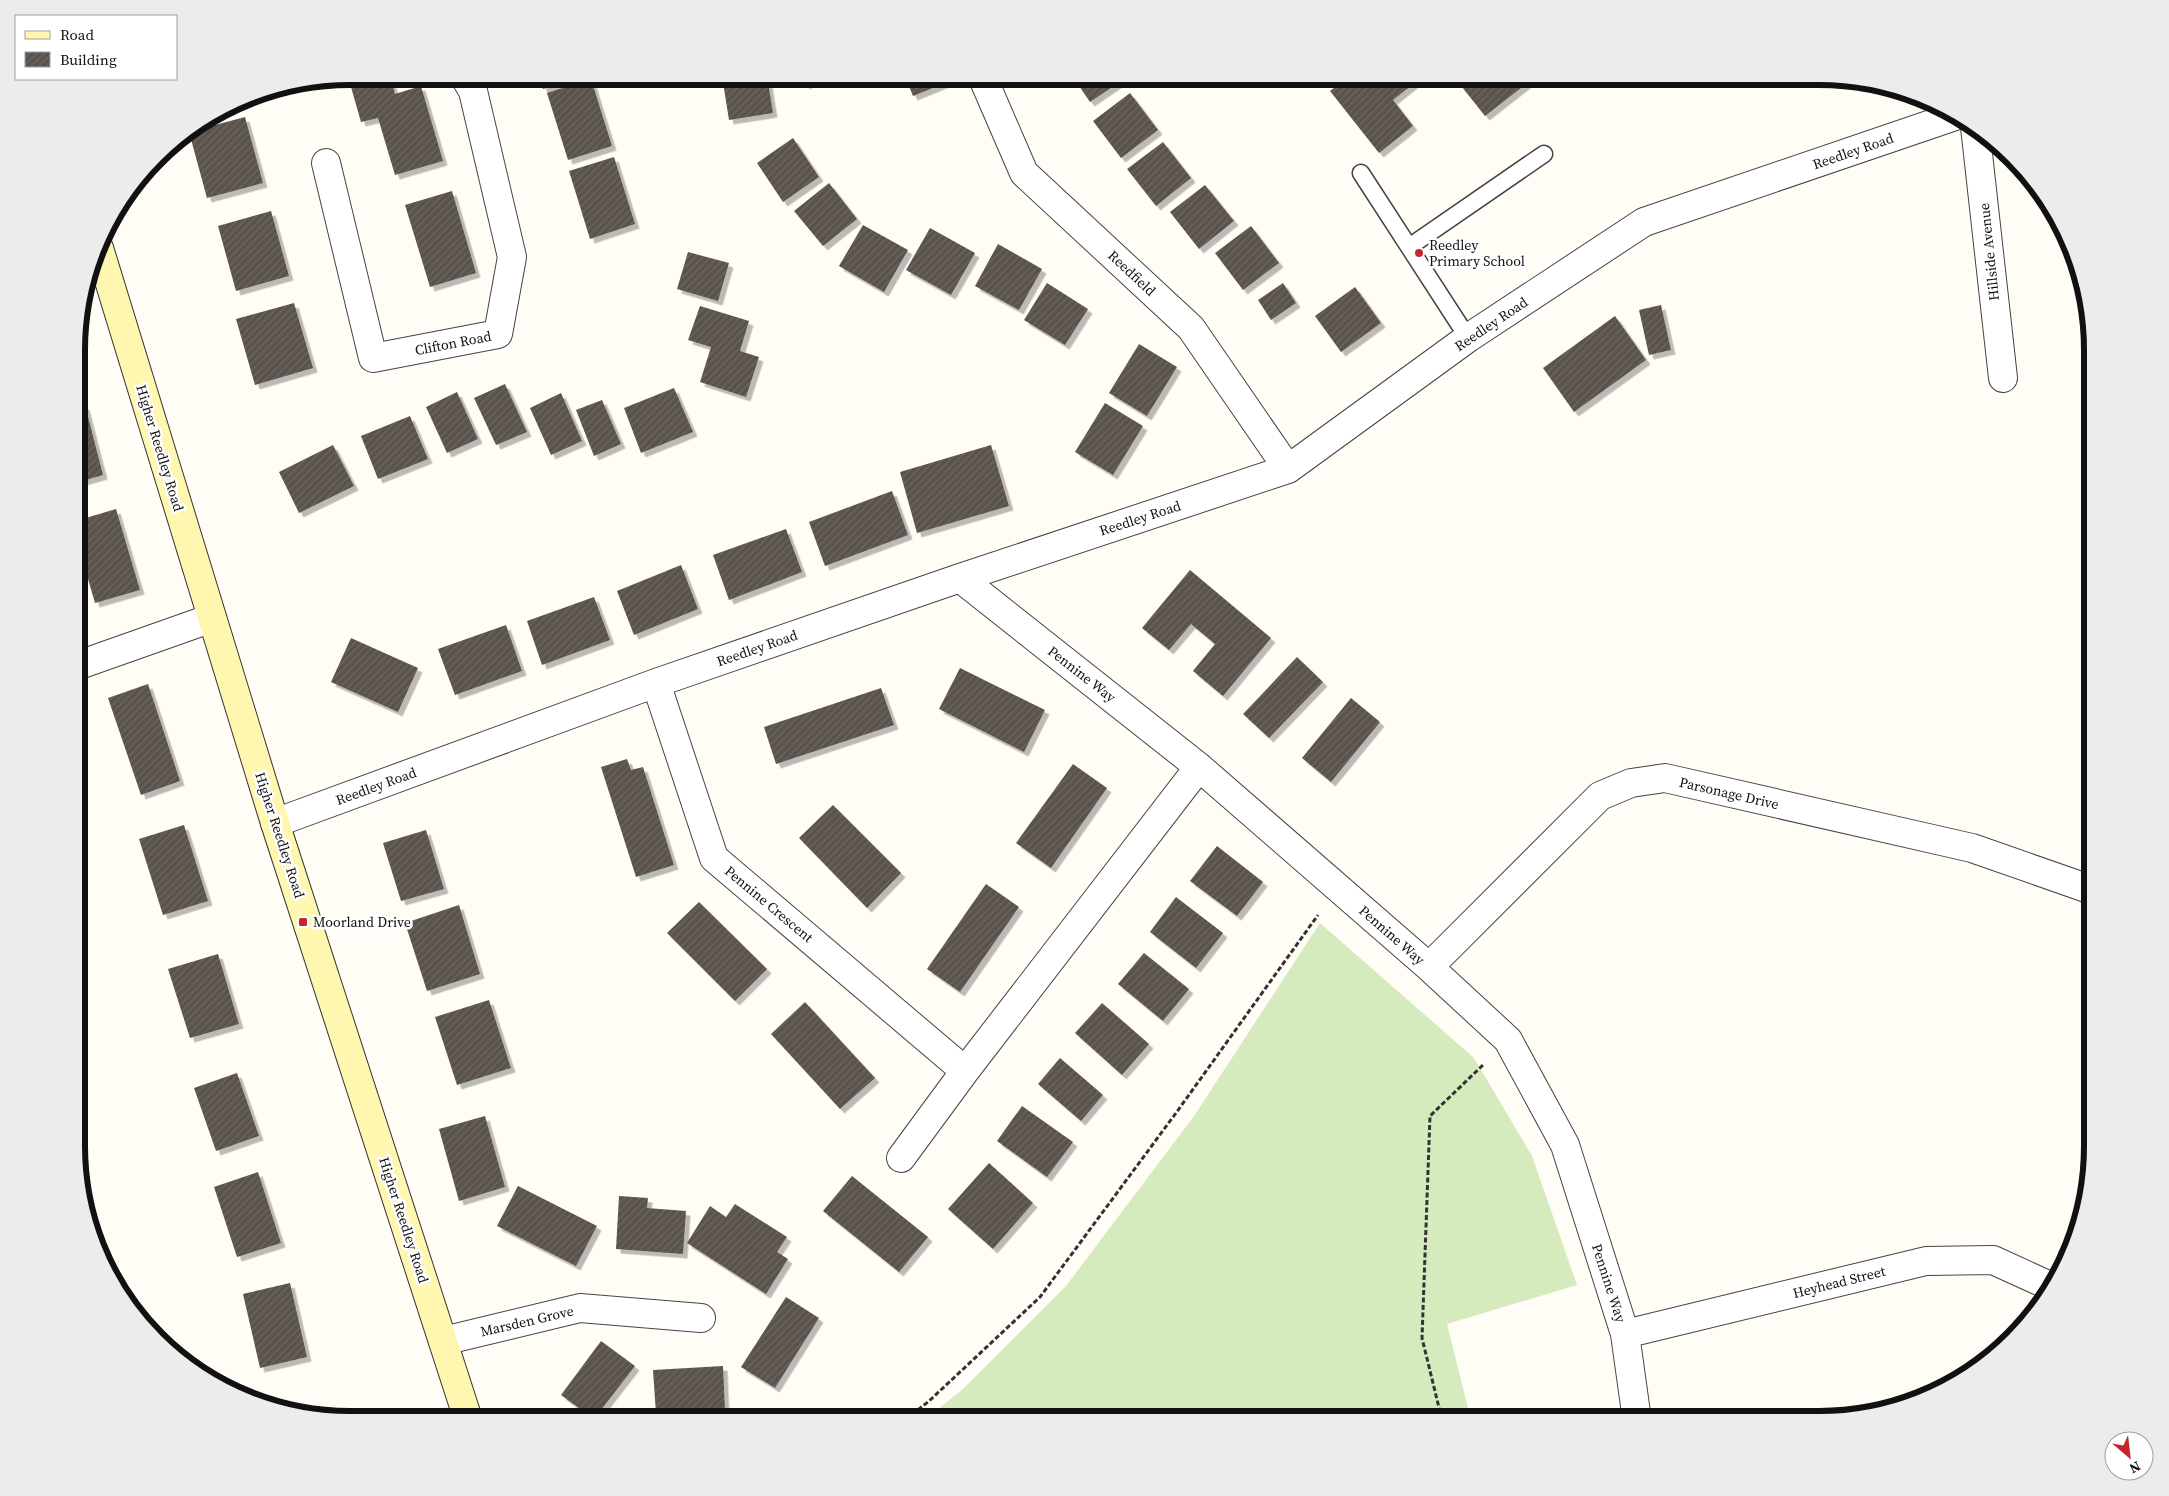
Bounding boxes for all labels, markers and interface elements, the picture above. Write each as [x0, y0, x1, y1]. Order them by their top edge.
legend [15, 15, 178, 80]
text: Road [60, 24, 94, 45]
text: Building [60, 49, 117, 70]
street label: Reedley Road [1810, 128, 1896, 174]
street label: Hillside Avenue [1974, 202, 2004, 302]
place label: Reedley Primary School [1429, 235, 1525, 271]
street label: Reedfield [1104, 246, 1160, 300]
marker: Reedley Primary School [1413, 247, 1425, 259]
street label: Reedley Road [1450, 292, 1532, 356]
street label: Clifton Road [413, 326, 493, 360]
street label: Higher Reedley Road [131, 382, 189, 514]
street label: Reedley Road [1097, 495, 1183, 541]
street label: Reedley Road [714, 625, 800, 671]
street label: Pennine Way [1044, 641, 1121, 707]
street label: Reedley Road [333, 762, 419, 810]
street label: Higher Reedley Road [250, 769, 310, 901]
street label: Parsonage Drive [1677, 772, 1781, 814]
street label: Pennine Crescent [720, 861, 818, 947]
street label: Pennine Way [1355, 901, 1430, 970]
place label: Moorland Drive [313, 912, 411, 932]
marker: Moorland Drive [297, 916, 309, 928]
street label: Higher Reedley Road [374, 1154, 434, 1286]
street label: Pennine Way [1587, 1241, 1631, 1326]
street label: Heyhead Street [1791, 1261, 1888, 1303]
street label: Marsden Grove [478, 1301, 576, 1341]
north arrow [2104, 1431, 2154, 1481]
text: N [2126, 1456, 2144, 1479]

